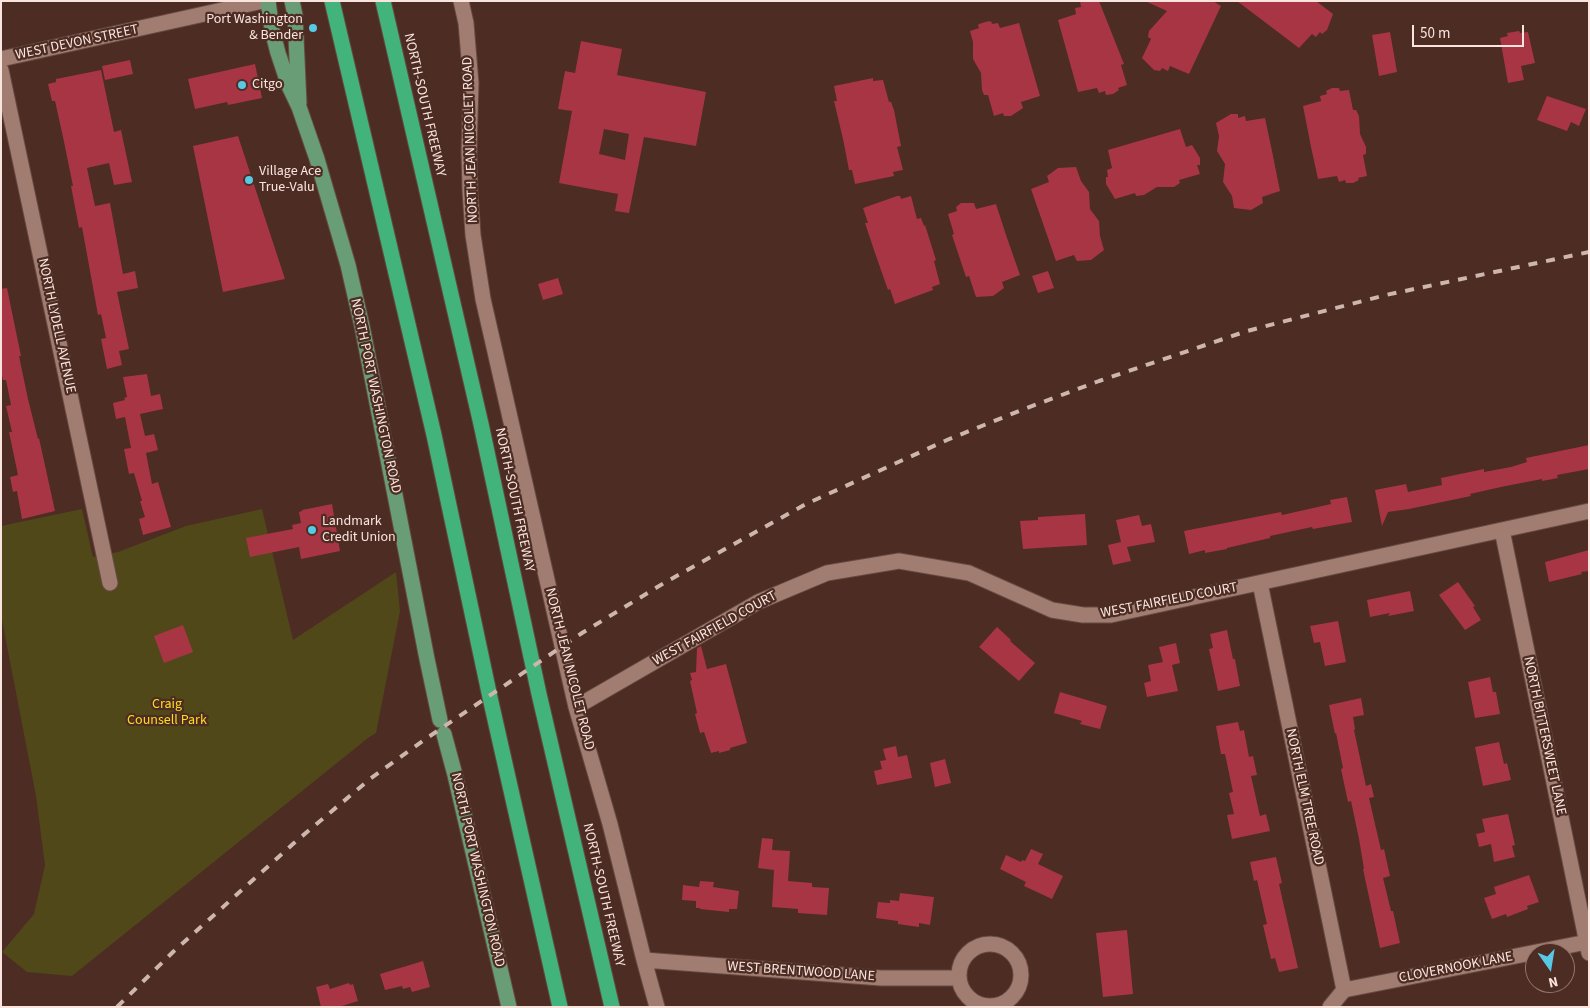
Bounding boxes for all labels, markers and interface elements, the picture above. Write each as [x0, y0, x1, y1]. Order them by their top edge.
place label: Port Washington & Bender [206, 12, 303, 44]
scale bar [1415, 15, 1528, 47]
street label: WEST DEVON STREET [14, 22, 140, 64]
marker: Port Washington & Bender [307, 22, 319, 34]
text: 50 m [1420, 23, 1450, 44]
street label: NORTH-SOUTH FREEWAY [399, 32, 449, 178]
street label: NORTH JEAN NICOLET ROAD [460, 56, 482, 224]
place label: Citgo [252, 77, 282, 93]
marker: Citgo [236, 79, 248, 91]
place label: Village Ace True-Valu [259, 164, 321, 196]
marker: Village Ace True-Valu [243, 174, 255, 186]
street label: NORTH LYDELL AVENUE [33, 257, 79, 395]
street label: NORTH PORT WASHINGTON ROAD [346, 297, 404, 495]
street label: NORTH-SOUTH FREEWAY [491, 426, 537, 574]
place label: Landmark Credit Union [322, 514, 396, 546]
marker: Landmark Credit Union [306, 524, 318, 536]
street label: WEST FAIRFIELD COURT [1099, 580, 1239, 622]
street label: NORTH JEAN NICOLET ROAD [541, 586, 597, 752]
street label: WEST FAIRFIELD COURT [650, 588, 780, 670]
street label: NORTH BITTERSWEET LANE [1519, 655, 1569, 817]
park label: Craig Counsell Park [127, 697, 207, 730]
street label: NORTH ELM TREE ROAD [1281, 727, 1327, 867]
street label: NORTH PORT WASHINGTON ROAD [446, 771, 508, 969]
street label: NORTH-SOUTH FREEWAY [578, 822, 628, 968]
north arrow [1525, 943, 1575, 993]
street label: CLOVERNOOK LANE [1398, 949, 1514, 987]
street label: WEST BRENTWOOD LANE [727, 958, 875, 986]
text: N [1546, 971, 1560, 992]

